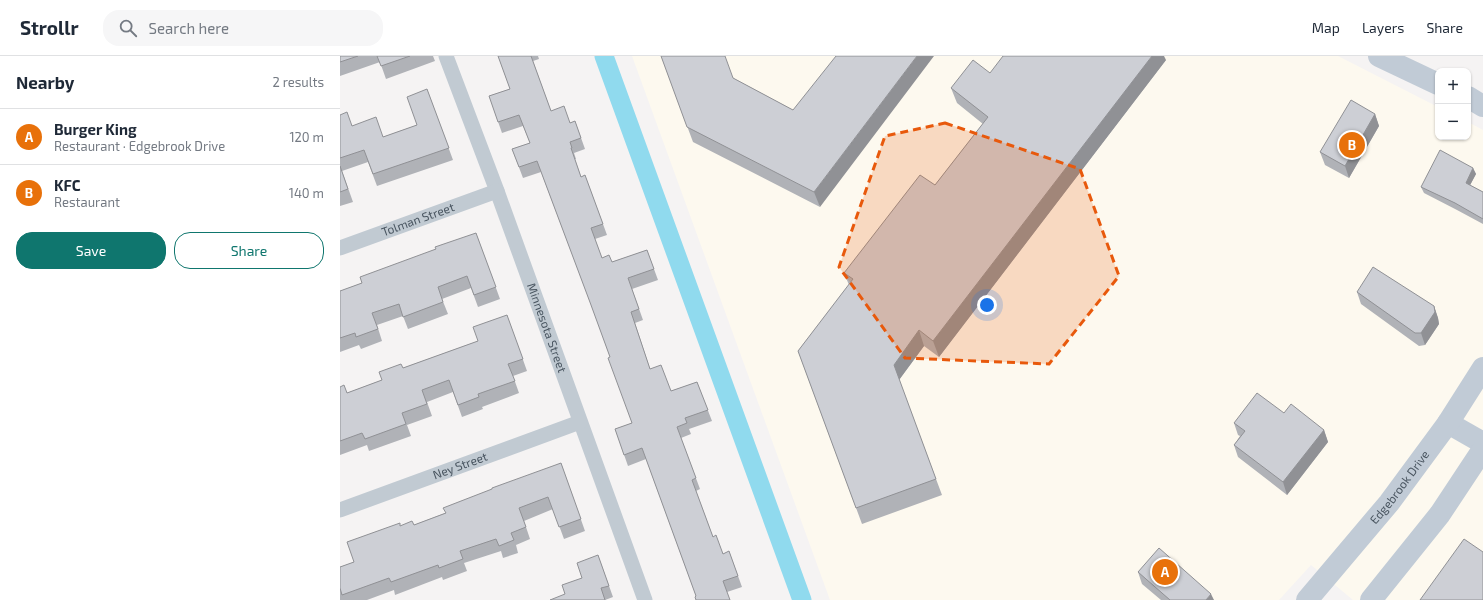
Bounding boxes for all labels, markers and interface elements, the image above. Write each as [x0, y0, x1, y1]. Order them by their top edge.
search box [103, 10, 383, 46]
text: Strollr [20, 16, 79, 39]
icon: search [117, 17, 139, 39]
text: Search here [149, 19, 229, 37]
text: Map [1312, 19, 1340, 36]
text: Layers [1362, 19, 1404, 36]
text: Share [1426, 19, 1463, 36]
map controls [1435, 68, 1471, 140]
button: + [1435, 68, 1471, 104]
text: Nearby [16, 72, 74, 92]
text: 2 results [272, 74, 324, 90]
button: − [1435, 104, 1471, 140]
text: Burger King [54, 120, 137, 138]
text: A [25, 129, 33, 145]
text: 120 m [289, 129, 324, 145]
pin: B [1339, 130, 1365, 160]
text: Restaurant · Edgebrook Drive [54, 138, 225, 154]
text: KFC [54, 176, 81, 194]
text: B [25, 185, 33, 201]
text: 140 m [289, 185, 324, 201]
text: Restaurant [54, 194, 120, 210]
street label: Tolman Street [379, 199, 456, 238]
button: Save [16, 232, 166, 269]
button: Share [174, 232, 324, 269]
street label: Minnesota Street [525, 281, 570, 375]
your location [977, 295, 997, 315]
street label: Edgebrook Drive [1366, 447, 1432, 526]
street label: Ney Street [431, 448, 489, 481]
pin: A [1152, 557, 1178, 587]

